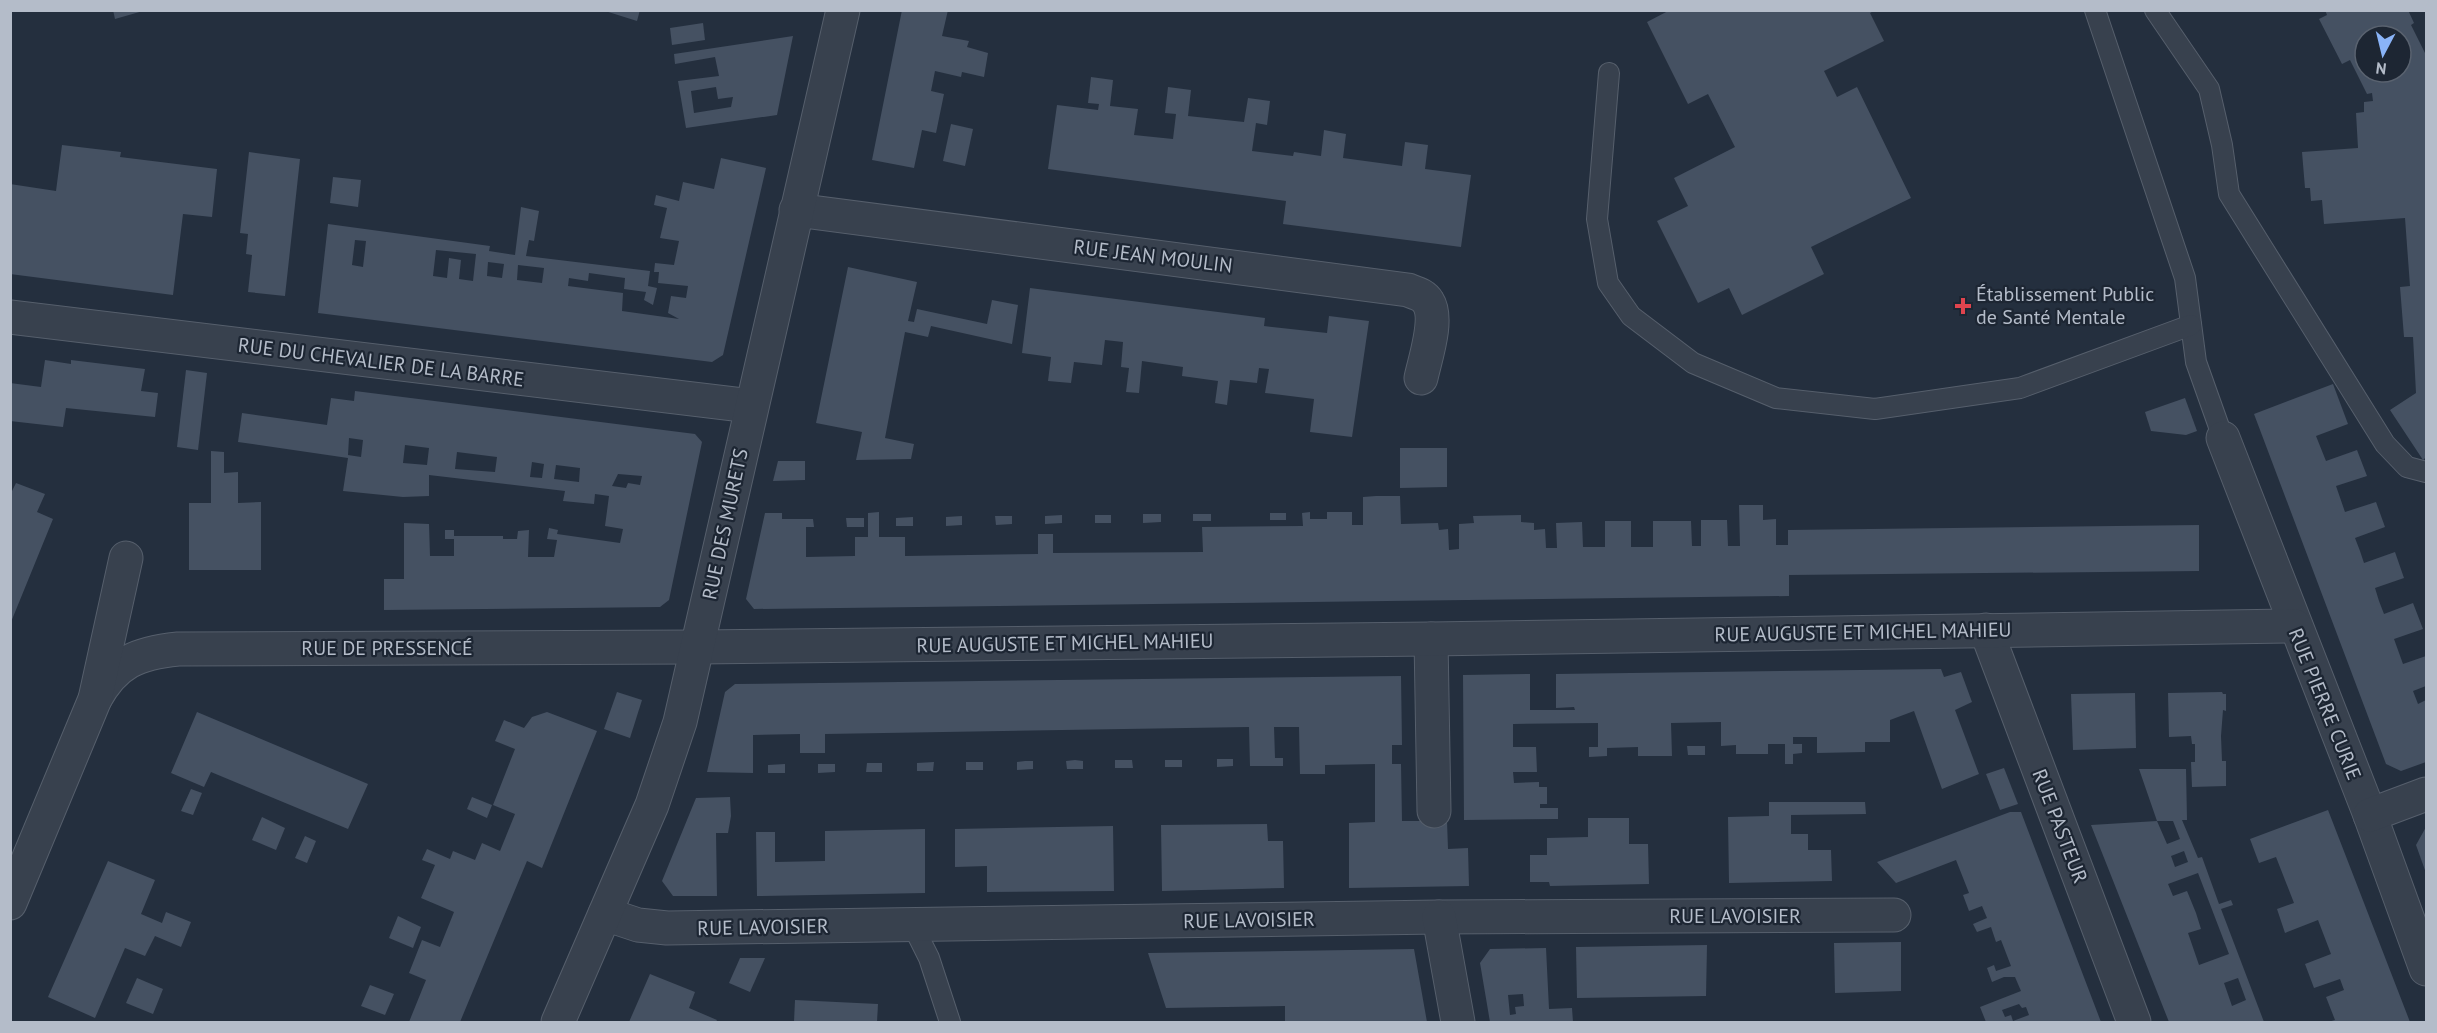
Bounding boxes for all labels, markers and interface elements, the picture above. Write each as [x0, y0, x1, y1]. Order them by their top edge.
north arrow [2353, 24, 2413, 84]
text: N [2375, 58, 2388, 79]
street label: RUE JEAN MOULIN [1072, 233, 1234, 279]
place label: Établissement Public de Santé Mentale [1976, 281, 2154, 330]
marker: Établissement Public de Santé Mentale [1954, 297, 1972, 315]
street label: RUE DU CHEVALIER DE LA BARRE [236, 332, 526, 392]
street label: RUE DES MURETS [696, 446, 754, 602]
street label: RUE AUGUSTE ET MICHEL MAHIEU [1714, 616, 2012, 648]
street label: RUE PIERRE CURIE [2283, 624, 2367, 784]
street label: RUE AUGUSTE ET MICHEL MAHIEU [916, 627, 1214, 659]
street label: RUE DE PRESSENCÉ [301, 635, 473, 661]
street label: RUE PASTEUR [2026, 765, 2094, 887]
street label: RUE LAVOISIER [1669, 903, 1801, 929]
street label: RUE LAVOISIER [1183, 906, 1315, 934]
street label: RUE LAVOISIER [697, 913, 829, 941]

